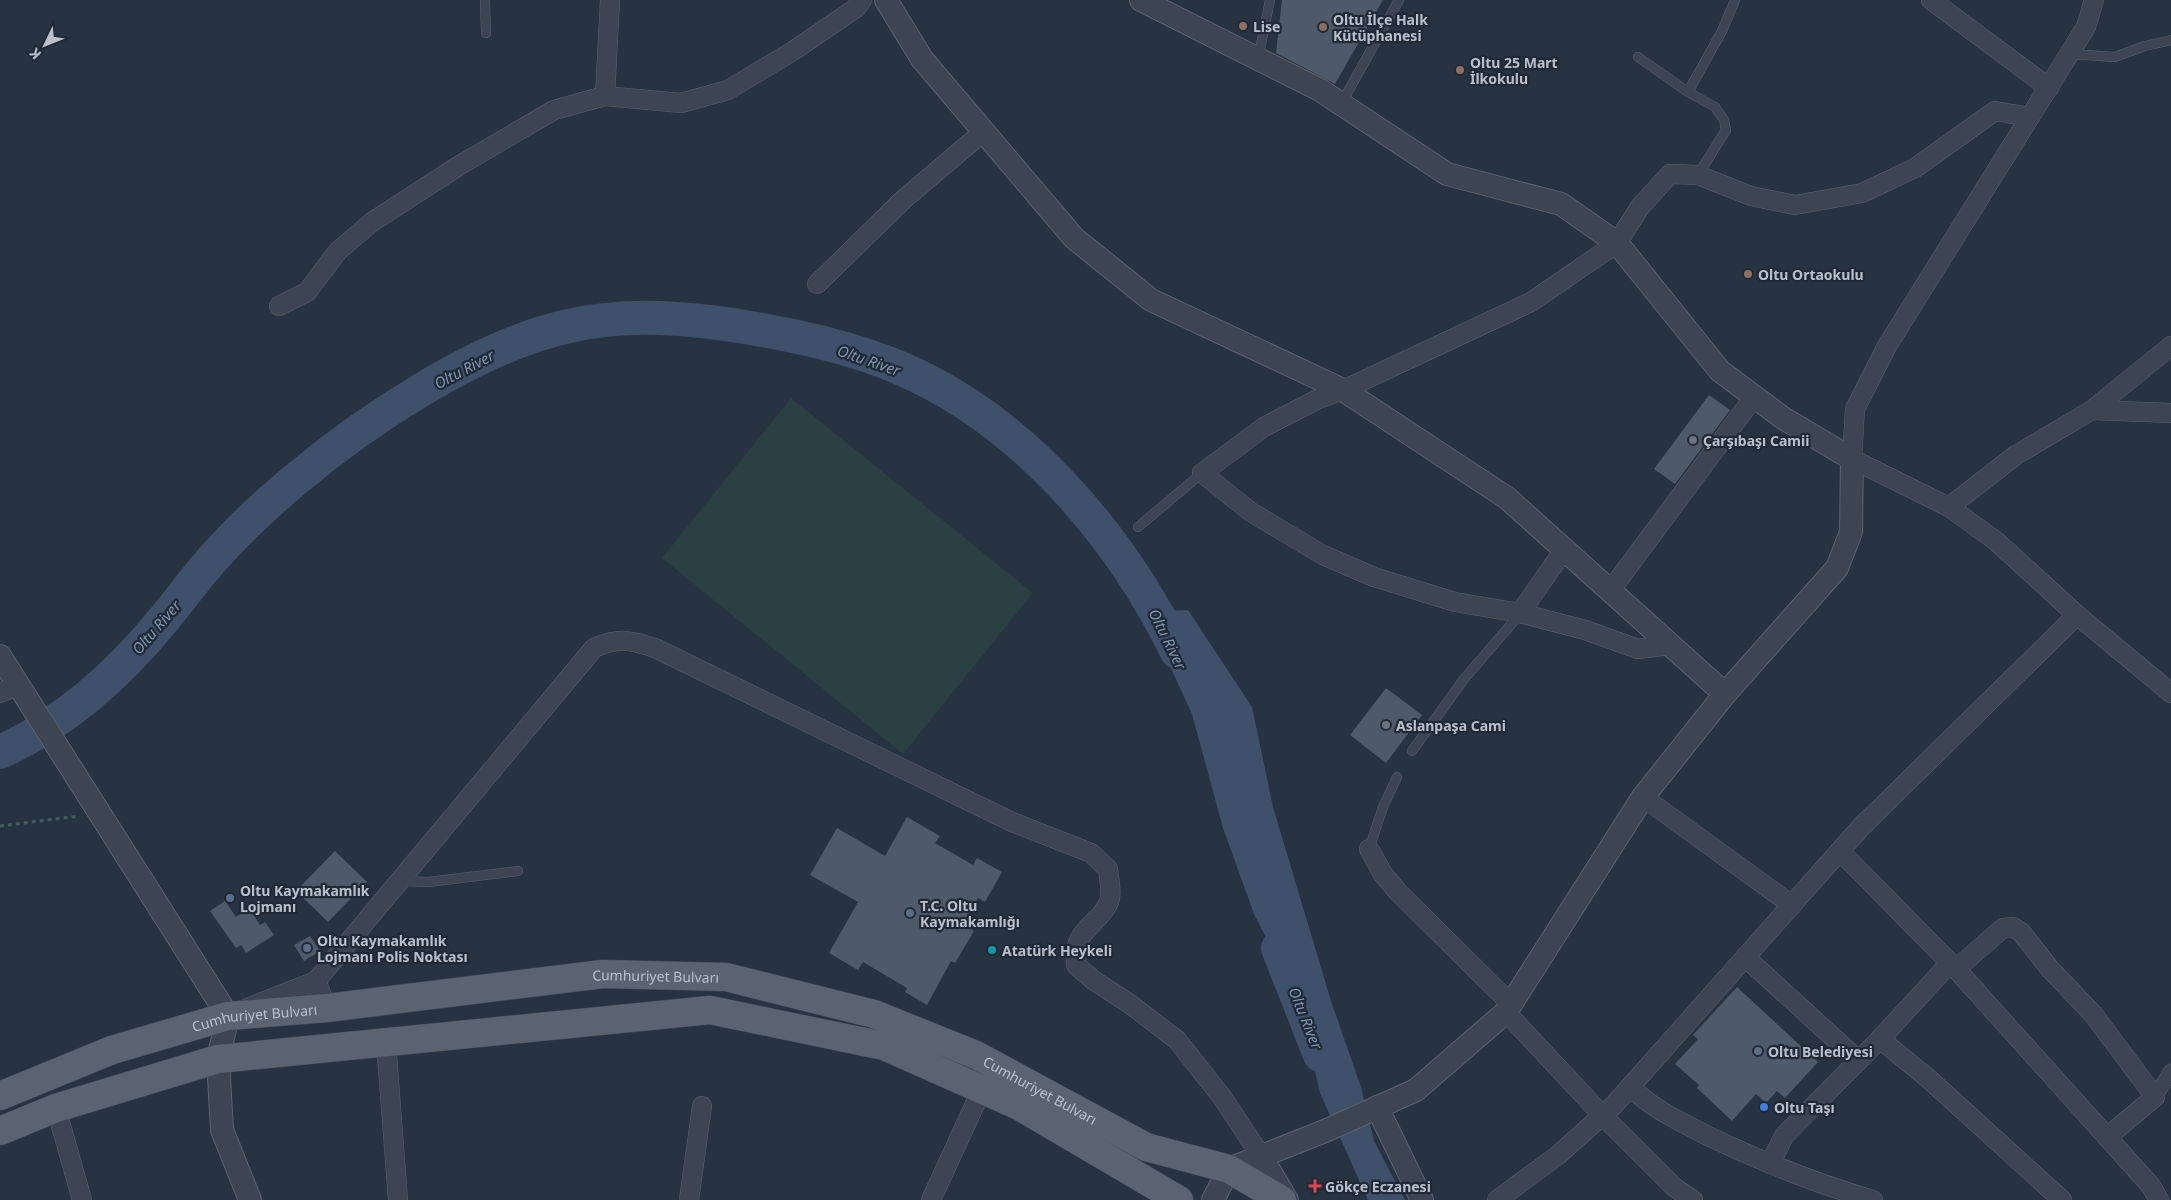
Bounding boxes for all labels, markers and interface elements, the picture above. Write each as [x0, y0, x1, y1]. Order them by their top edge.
place label: Oltu İlçe Halk Kütüphanesi [1333, 10, 1428, 45]
place label: Lise [1253, 17, 1280, 36]
north arrow [20, 20, 70, 70]
marker: Lise [1237, 20, 1249, 32]
marker: Oltu İlçe Halk Kütüphanesi [1317, 21, 1329, 33]
text: K [25, 44, 45, 64]
place label: Oltu 25 Mart İlkokulu [1470, 53, 1558, 88]
marker: Oltu 25 Mart İlkokulu [1454, 64, 1466, 76]
place label: Oltu Ortaokulu [1758, 265, 1864, 284]
marker: Oltu Ortaokulu [1742, 268, 1754, 280]
water label: Oltu River [835, 340, 904, 380]
water label: Oltu River [431, 344, 498, 393]
place label: Çarşıbaşı Camii [1703, 431, 1809, 450]
marker: Çarşıbaşı Camii [1687, 434, 1699, 446]
water label: Oltu River [127, 595, 186, 658]
water label: Oltu River [1145, 605, 1192, 674]
place label: Aslanpaşa Cami [1396, 716, 1506, 735]
marker: Aslanpaşa Cami [1380, 719, 1392, 731]
place label: Oltu Kaymakamlık Lojmanı [240, 881, 370, 916]
marker: Oltu Kaymakamlık Lojmanı [224, 892, 236, 904]
place label: T.C. Oltu Kaymakamlığı [920, 896, 1020, 931]
marker: T.C. Oltu Kaymakamlığı [904, 907, 916, 919]
place label: Oltu Kaymakamlık Lojmanı Polis Noktası [317, 931, 468, 966]
place label: Atatürk Heykeli [1002, 941, 1112, 960]
marker: Oltu Kaymakamlık Lojmanı Polis Noktası [301, 942, 313, 954]
marker: Atatürk Heykeli [986, 944, 998, 956]
street label: Cumhuriyet Bulvarı [591, 964, 719, 986]
water label: Oltu River [1285, 984, 1328, 1053]
street label: Cumhuriyet Bulvarı [189, 999, 318, 1036]
place label: Oltu Belediyesi [1768, 1042, 1873, 1061]
marker: Oltu Belediyesi [1752, 1045, 1764, 1057]
street label: Cumhuriyet Bulvarı [980, 1051, 1101, 1128]
place label: Oltu Taşı [1774, 1098, 1835, 1117]
marker: Oltu Taşı [1758, 1101, 1770, 1113]
place label: Gökçe Eczanesi [1325, 1177, 1431, 1196]
marker: Gökçe Eczanesi [1309, 1180, 1321, 1192]

